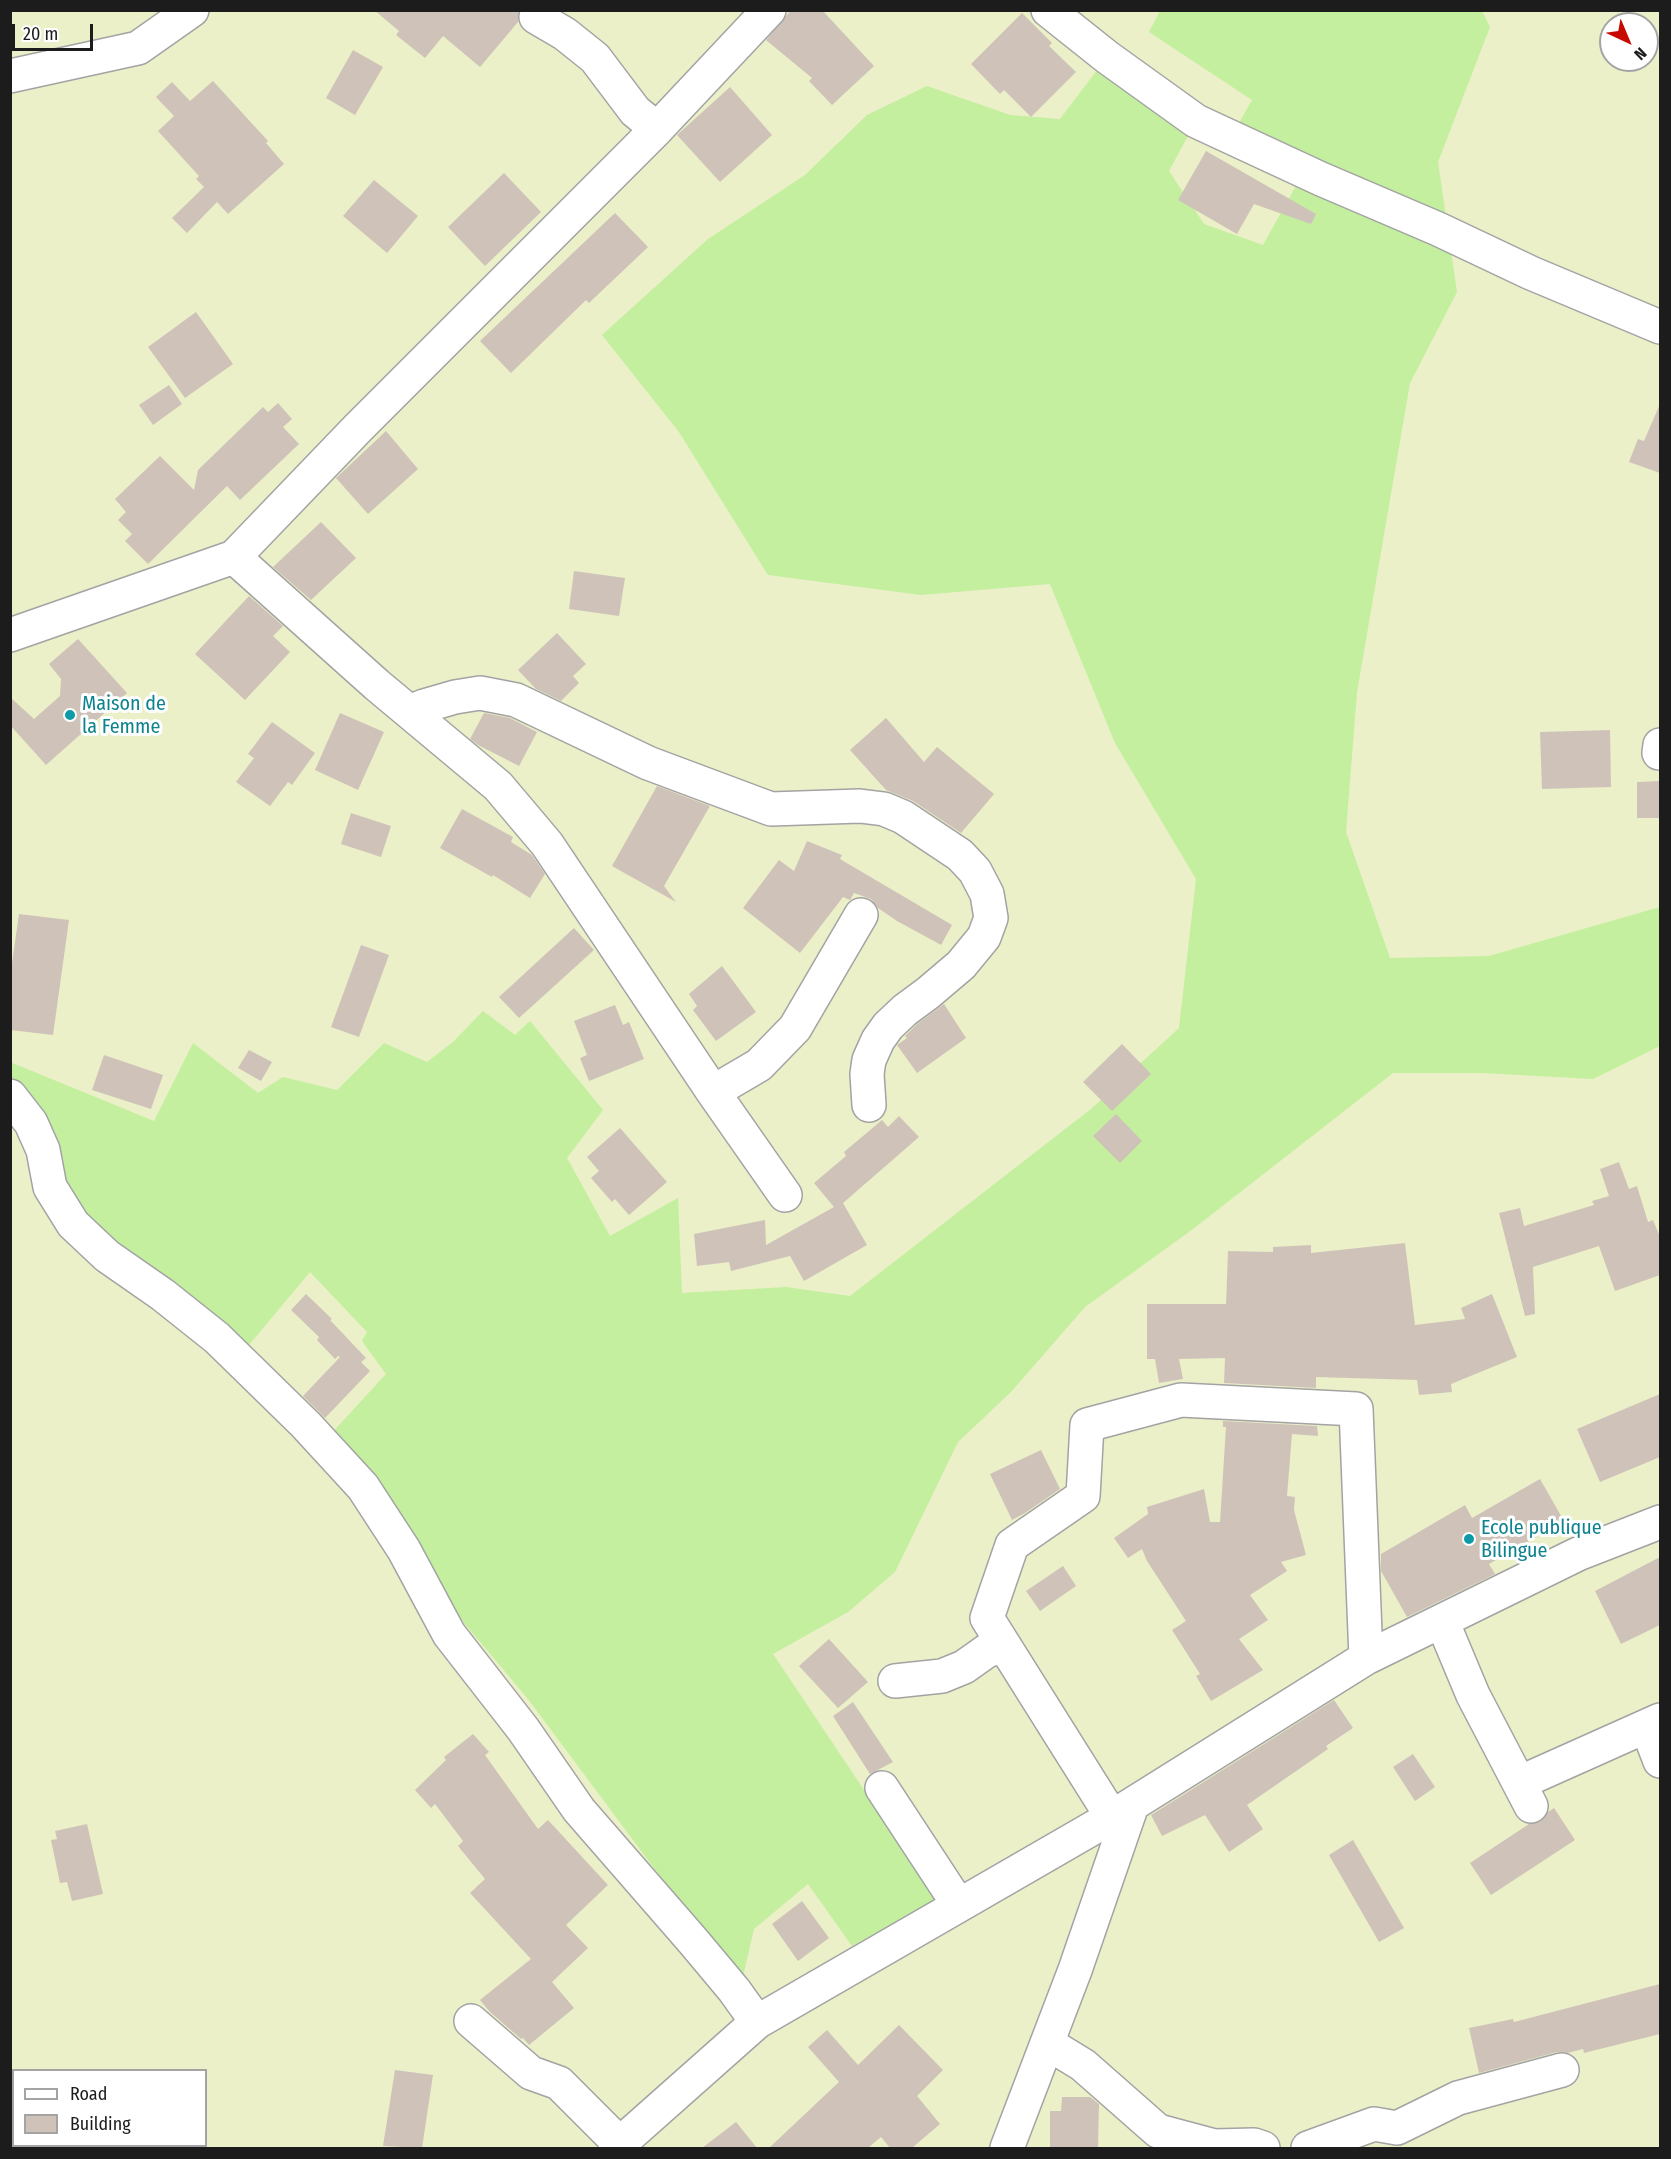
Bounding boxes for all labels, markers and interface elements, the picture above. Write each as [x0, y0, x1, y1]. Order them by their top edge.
scale bar [15, 12, 96, 50]
north arrow [1599, 12, 1659, 72]
text: 20 m [23, 23, 58, 45]
text: N [1630, 44, 1651, 64]
place label: Maison de la Femme [82, 692, 166, 739]
marker: Maison de la Femme [63, 708, 77, 722]
place label: Ecole publique Bilingue [1481, 1516, 1602, 1563]
marker: Ecole publique Bilingue [1462, 1532, 1476, 1546]
legend [12, 2069, 207, 2147]
text: Road [70, 2083, 107, 2105]
text: Building [70, 2113, 131, 2135]

